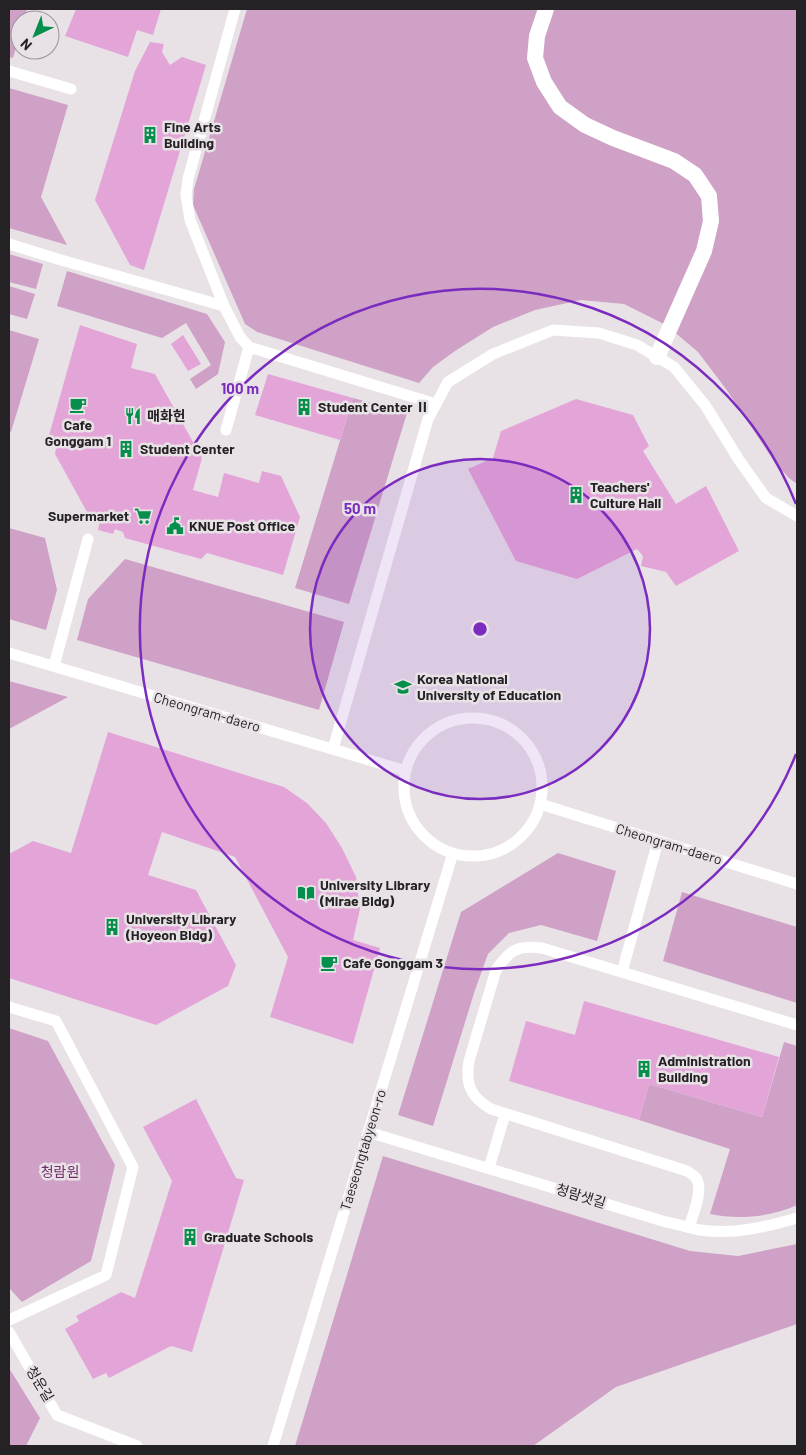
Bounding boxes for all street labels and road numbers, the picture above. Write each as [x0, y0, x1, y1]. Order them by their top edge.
street label: Cheongram-daero [152, 688, 262, 735]
street label: Cheongram-daero [614, 819, 724, 868]
street label: Taeseongtabyeon-ro [336, 1087, 389, 1212]
street label: 청람샛길 [554, 1180, 608, 1211]
street label: 청운길 [23, 1363, 58, 1405]

